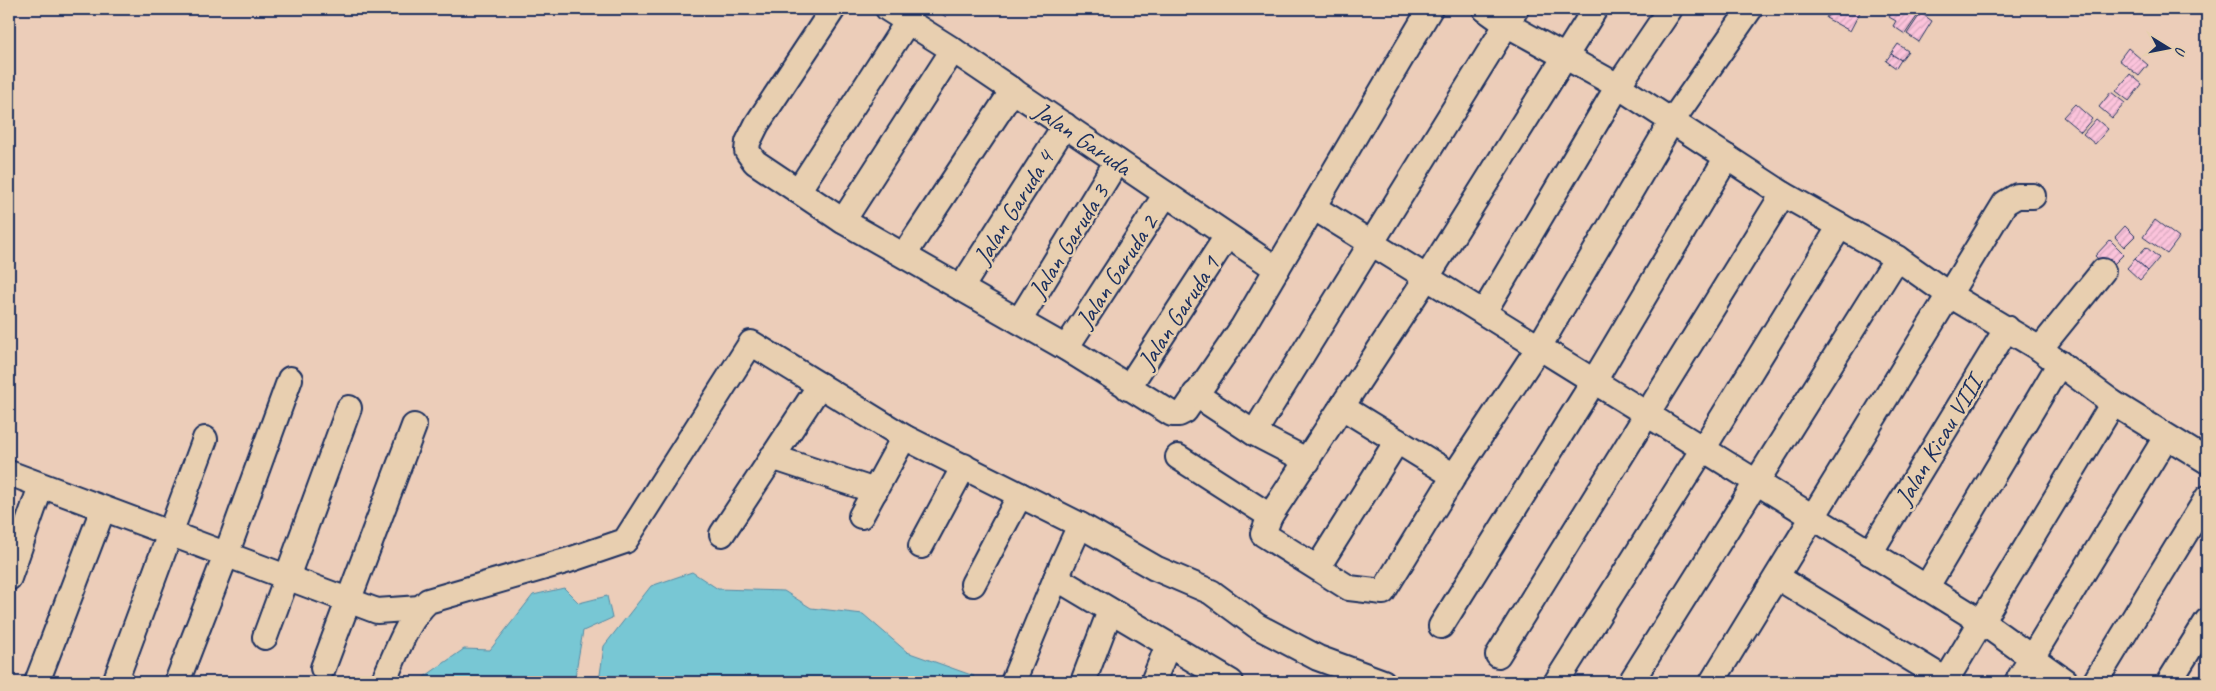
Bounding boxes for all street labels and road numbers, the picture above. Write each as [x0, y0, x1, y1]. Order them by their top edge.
street label: Jalan Garuda [1027, 94, 1139, 184]
street label: Jalan Garuda 4 [966, 142, 1063, 271]
street label: Jalan Garuda 3 [1021, 177, 1117, 305]
street label: Jalan Garuda 2 [1068, 208, 1166, 335]
street label: Jalan Garuda 1 [1130, 249, 1228, 376]
street label: Jalan Kicau VIII [1887, 366, 1993, 512]

